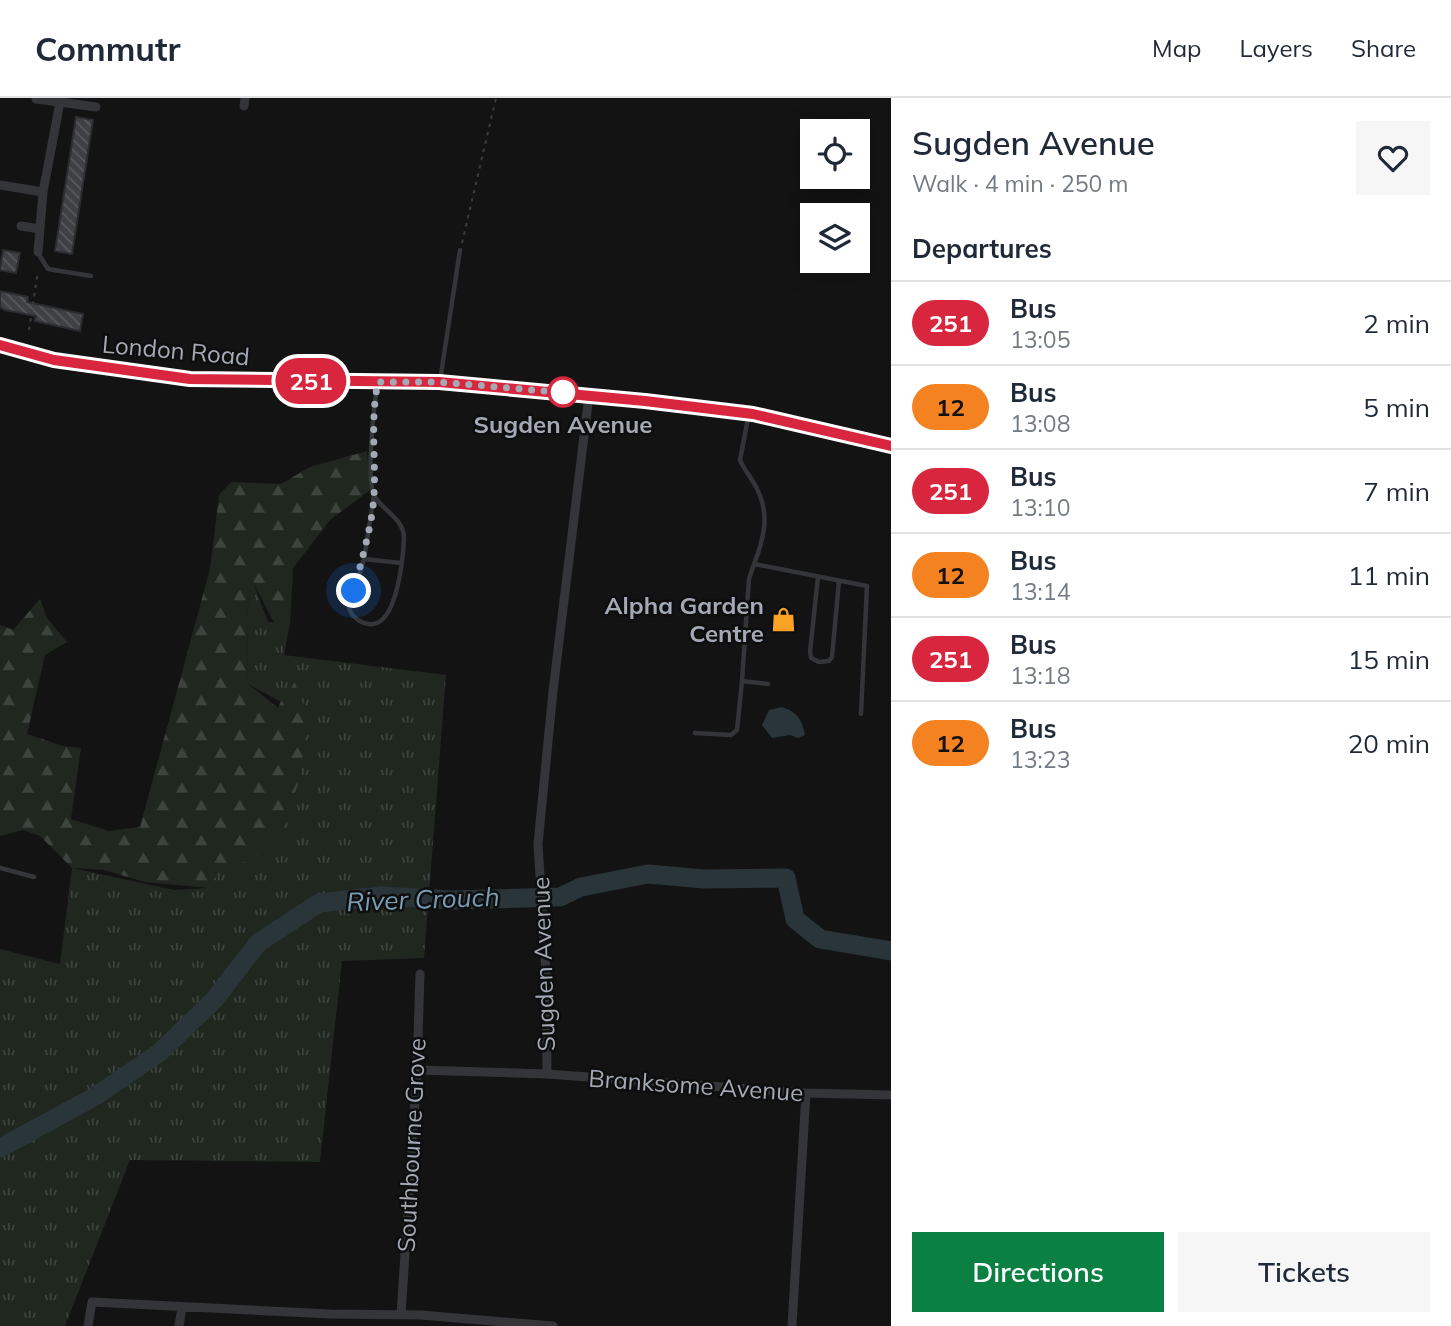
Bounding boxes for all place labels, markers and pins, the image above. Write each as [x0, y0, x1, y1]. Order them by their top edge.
marker: Sugden Avenue [548, 377, 578, 407]
place label: Sugden Avenue [473, 409, 653, 439]
place label: Alpha Garden Centre [605, 590, 764, 648]
shop icon: Alpha Garden Centre [770, 605, 798, 633]

